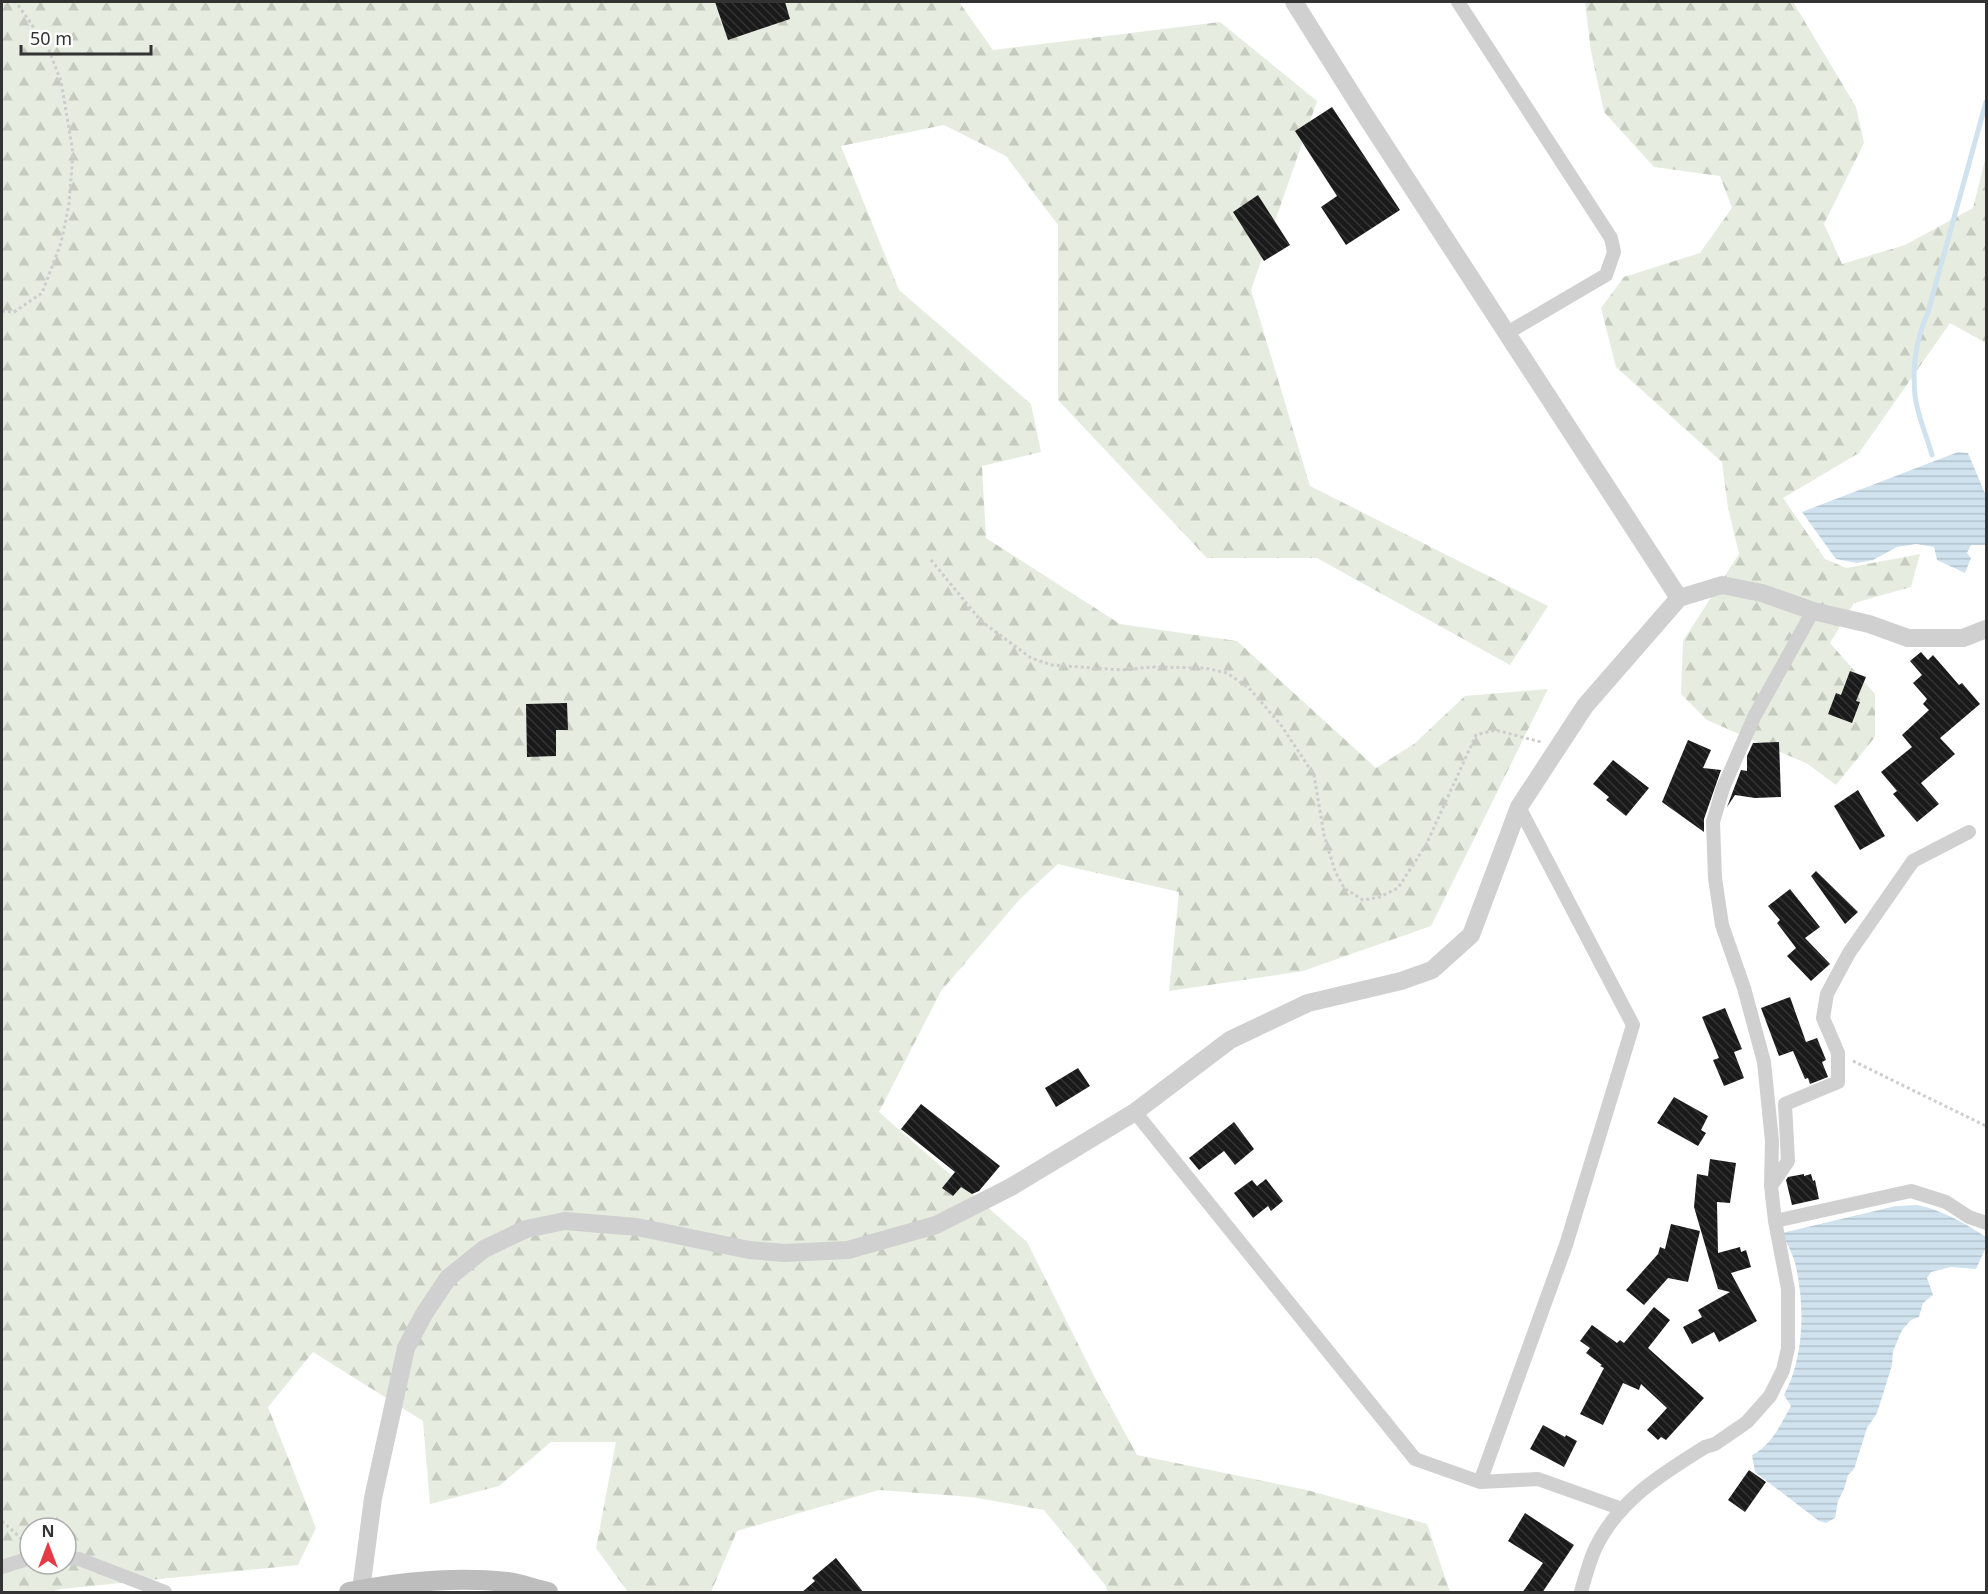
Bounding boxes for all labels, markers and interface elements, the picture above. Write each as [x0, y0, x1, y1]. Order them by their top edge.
scale bar [21, 18, 152, 56]
text: 50 m [30, 26, 72, 50]
north arrow [18, 1516, 78, 1576]
text: N [41, 1520, 55, 1542]

